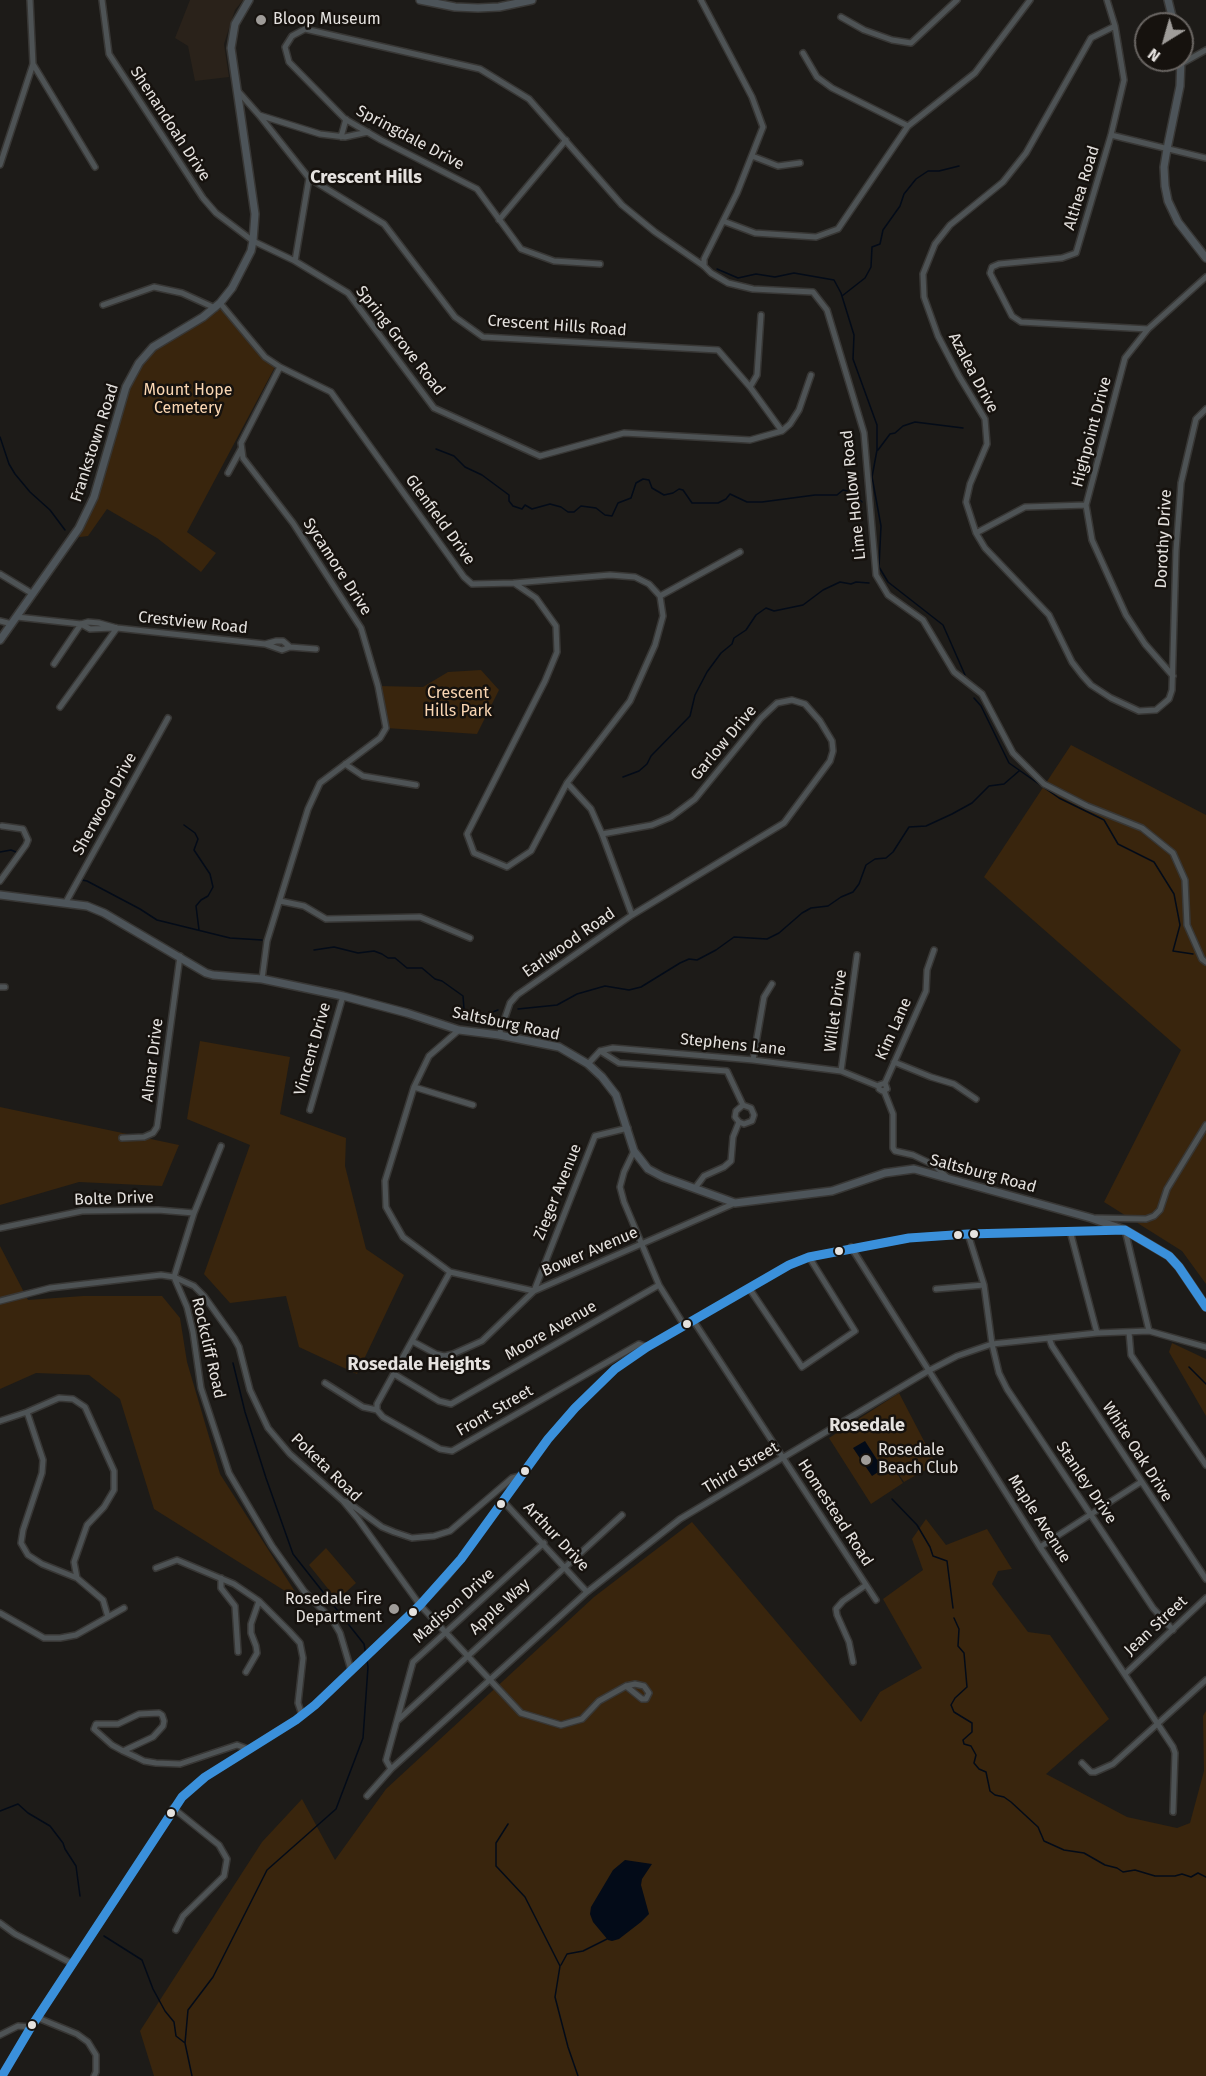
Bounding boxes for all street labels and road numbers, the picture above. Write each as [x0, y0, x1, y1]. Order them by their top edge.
street label: Shenandoah Drive [126, 63, 214, 185]
street label: Springdale Drive [353, 101, 467, 175]
street label: Althea Road [1060, 143, 1104, 233]
street label: Spring Grove Road [351, 282, 449, 400]
street label: Crescent Hills Road [487, 312, 627, 340]
street label: Azalea Drive [944, 330, 1002, 416]
street label: Highpoint Drive [1068, 375, 1116, 489]
street label: Frankstown Road [67, 381, 123, 505]
street label: Lime Hollow Road [838, 429, 870, 561]
street label: Glenfield Drive [401, 471, 479, 569]
street label: Dorothy Drive [1152, 489, 1176, 589]
street label: Sycamore Drive [299, 515, 375, 619]
street label: Crestview Road [137, 608, 249, 638]
street label: Garlow Drive [687, 702, 761, 784]
street label: Sherwood Drive [69, 749, 141, 859]
street label: Earlwood Road [519, 904, 619, 982]
street label: Willet Drive [821, 968, 851, 1054]
street label: Kim Lane [872, 995, 916, 1063]
street label: Vincent Drive [291, 1000, 335, 1098]
street label: Saltsburg Road [450, 1003, 562, 1045]
street label: Almar Drive [138, 1017, 168, 1103]
street label: Stephens Lane [679, 1030, 787, 1060]
street label: Zieger Avenue [530, 1141, 586, 1243]
street label: Saltsburg Road [928, 1151, 1038, 1197]
street label: Bolte Drive [74, 1188, 154, 1210]
street label: Bower Avenue [539, 1223, 641, 1281]
street label: Rockcliff Road [187, 1296, 229, 1400]
street label: Moore Avenue [502, 1297, 600, 1365]
street label: Front Street [453, 1381, 537, 1441]
street label: White Oak Drive [1098, 1398, 1176, 1506]
street label: Poketa Road [287, 1430, 365, 1506]
street label: Third Street [700, 1438, 782, 1498]
street label: Stanley Drive [1051, 1438, 1121, 1528]
street label: Homestead Road [793, 1456, 877, 1570]
street label: Maple Avenue [1003, 1471, 1075, 1567]
street label: Arthur Drive [519, 1498, 593, 1576]
street label: Madison Drive [409, 1564, 499, 1648]
street label: Apple Way [466, 1575, 534, 1639]
street label: Jean Street [1121, 1592, 1191, 1660]

